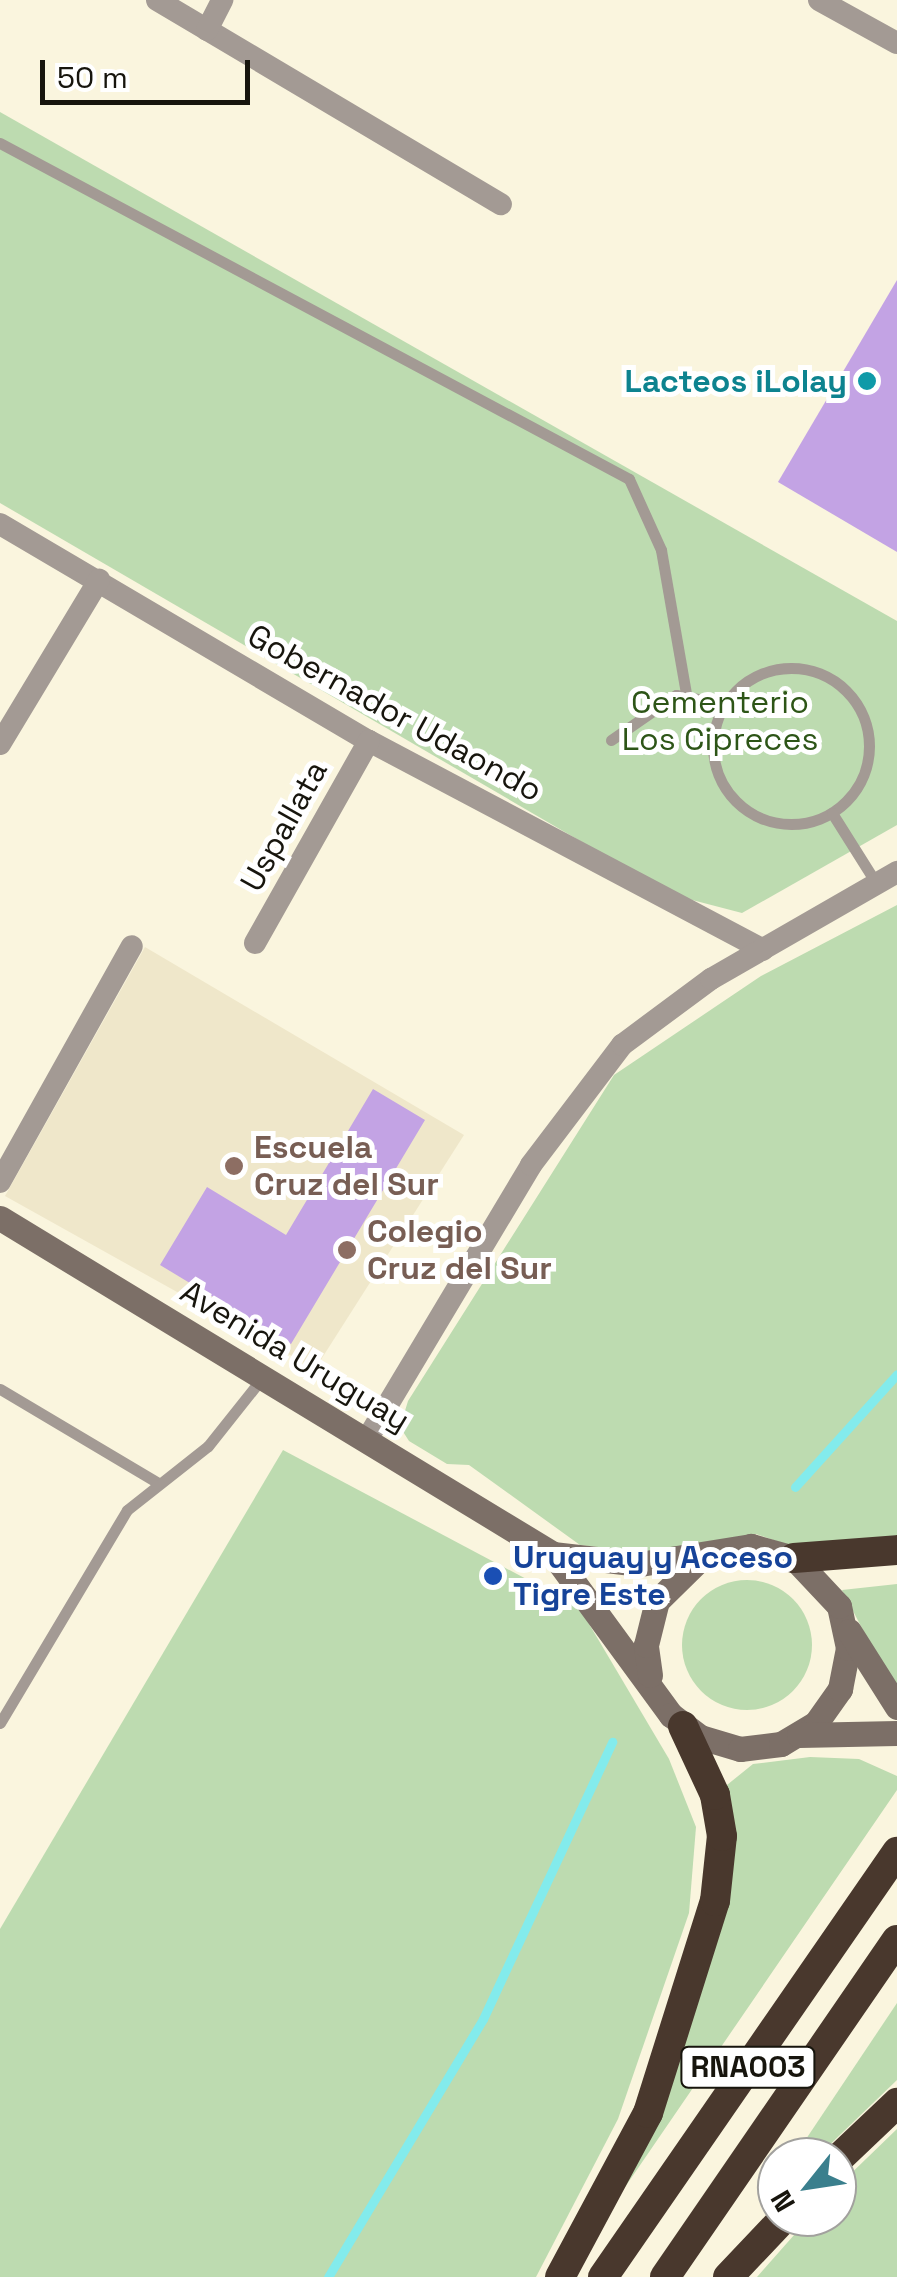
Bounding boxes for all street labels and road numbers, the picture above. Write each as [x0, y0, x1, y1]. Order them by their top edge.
street label: Gobernador Udaondo [241, 616, 549, 810]
street label: Uspallata [232, 754, 336, 898]
street label: Avenida Uruguay [173, 1272, 417, 1440]
road number: RNA003 [678, 2042, 818, 2092]

